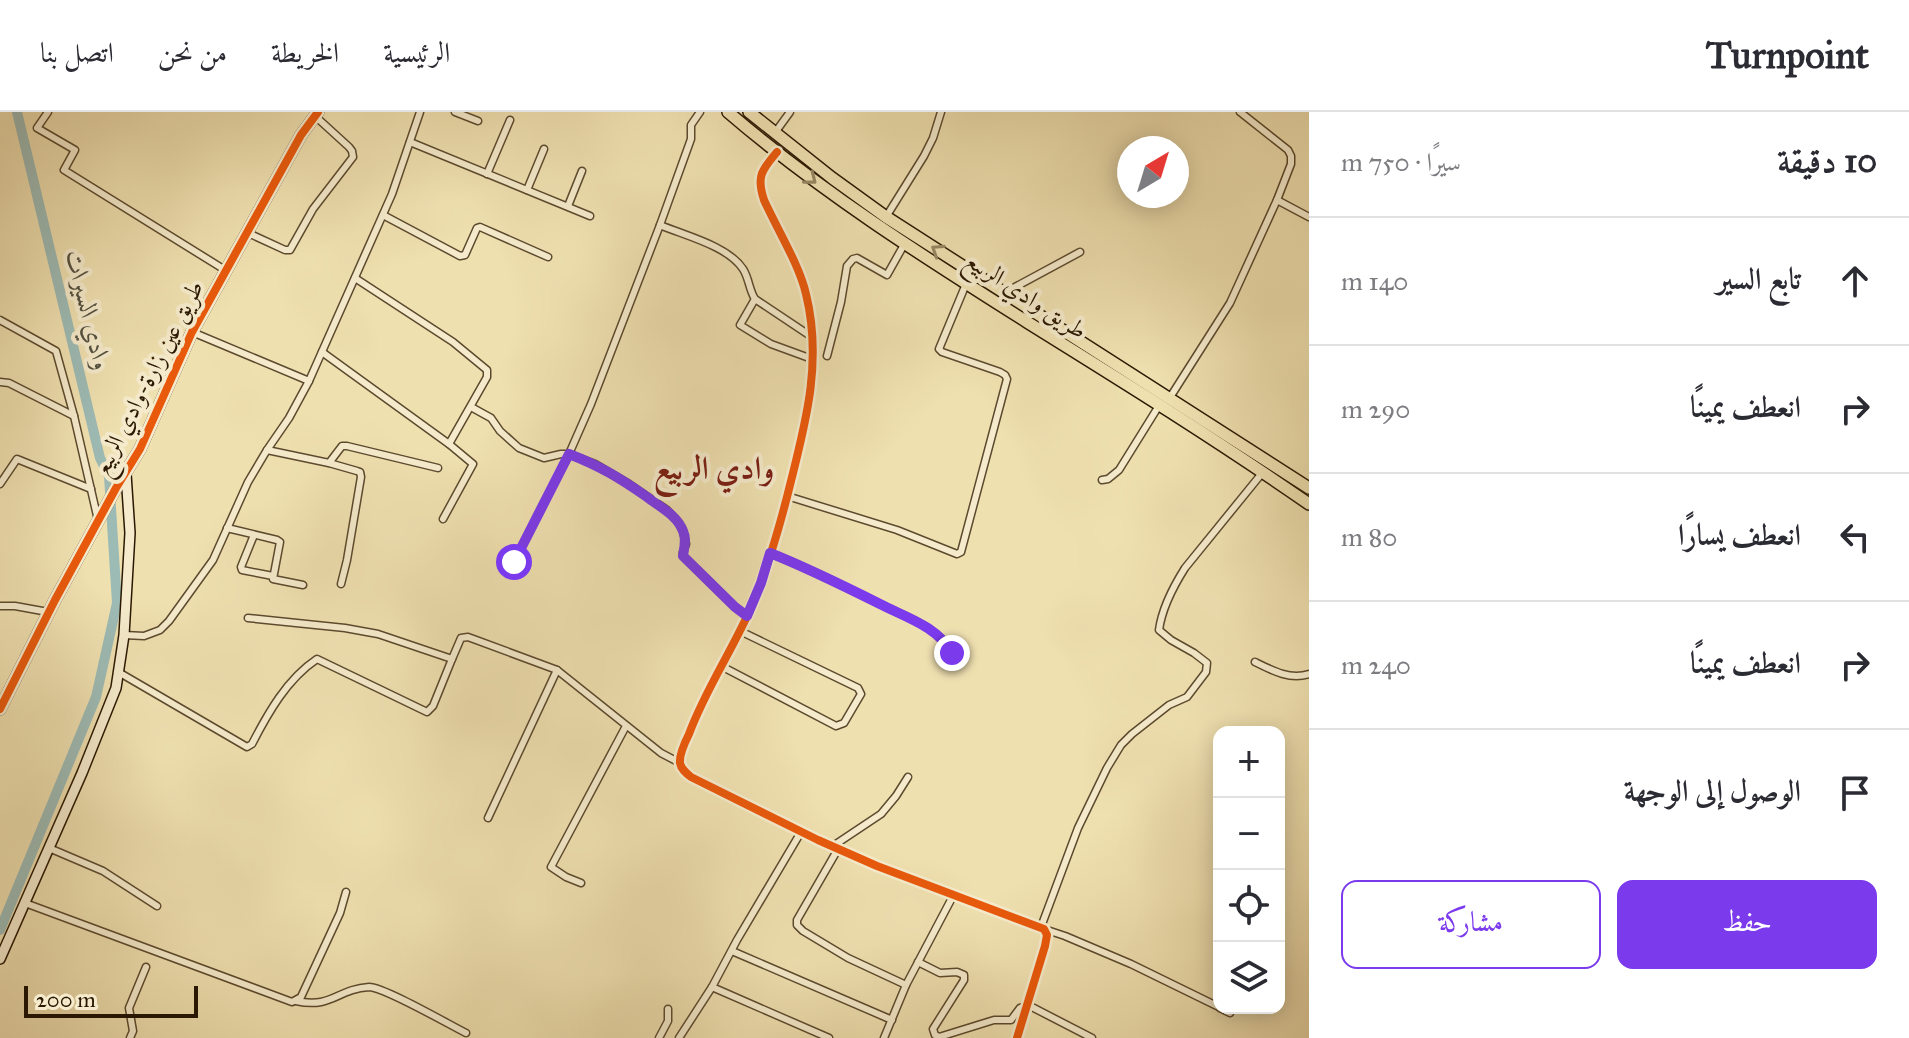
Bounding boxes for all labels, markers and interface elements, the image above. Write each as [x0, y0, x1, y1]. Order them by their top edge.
text: Turnpoint [1706, 32, 1869, 78]
text: اتصل بنا [40, 35, 114, 70]
text: من نحن [158, 35, 227, 70]
text: الخريطة [271, 35, 339, 70]
text: الرئيسية [383, 35, 450, 70]
north arrow [1117, 136, 1189, 208]
text: 10 دقيقة [1777, 140, 1877, 181]
text: سيرًا · 750 m [1341, 146, 1461, 178]
one-way arrow [802, 169, 817, 183]
street label: طريق وادي الربيع [956, 244, 1093, 351]
one-way arrow [931, 245, 945, 260]
water label: وادي السيرات [54, 247, 119, 374]
icon: ahead [1833, 259, 1877, 303]
text: تابع السير [1716, 261, 1801, 297]
text: 140 m [1341, 265, 1408, 297]
street label: طريق عين زارة-وادي الربيع [86, 275, 216, 484]
icon: right [1833, 387, 1877, 431]
text: انعطف يمينًا [1690, 389, 1801, 425]
text: 290 m [1341, 393, 1410, 425]
district label: وادي الربيع [654, 449, 774, 498]
icon: left [1833, 515, 1877, 559]
text: انعطف يسارًا [1678, 517, 1801, 553]
text: 80 m [1341, 521, 1397, 553]
route start [496, 544, 532, 580]
route end [934, 635, 970, 671]
icon: right [1833, 643, 1877, 687]
text: انعطف يمينًا [1690, 645, 1801, 681]
text: 240 m [1341, 649, 1411, 681]
map controls [1213, 726, 1285, 1014]
button: + [1213, 726, 1285, 798]
icon: arrive [1833, 771, 1877, 815]
text: الوصول إلى الوجهة [1624, 773, 1801, 809]
button: − [1213, 798, 1285, 870]
button: locate [1213, 870, 1285, 942]
button: مشاركة [1341, 880, 1601, 969]
button: حفظ [1617, 880, 1877, 969]
button: layers [1213, 942, 1285, 1014]
scale bar [24, 982, 198, 1018]
text: 200 m [36, 986, 96, 1013]

